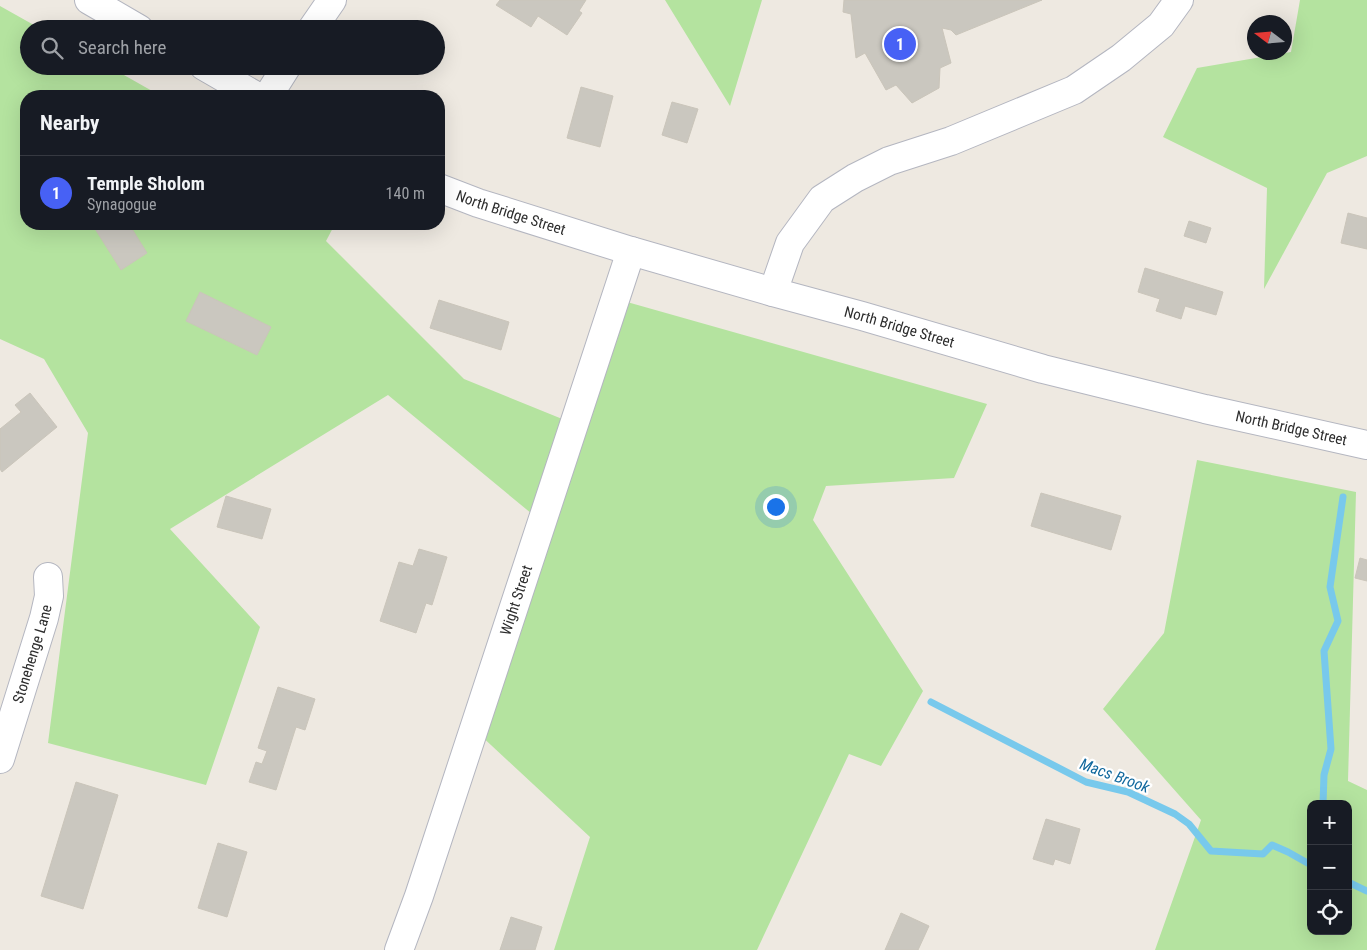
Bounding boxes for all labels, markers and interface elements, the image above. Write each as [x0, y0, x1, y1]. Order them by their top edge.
north arrow [1247, 15, 1292, 60]
search box [20, 20, 445, 75]
pin: 1 [884, 25, 916, 63]
icon: search [38, 34, 66, 62]
text: Search here [78, 36, 166, 59]
text: Nearby [40, 111, 99, 135]
text: Temple Sholom [87, 172, 205, 195]
text: 1 [52, 184, 60, 203]
text: 140 m [386, 184, 425, 203]
street label: North Bridge Street [454, 186, 568, 239]
text: Synagogue [87, 195, 156, 214]
street label: North Bridge Street [842, 303, 956, 352]
street label: North Bridge Street [1234, 407, 1349, 449]
your location [763, 494, 789, 520]
street label: Wight Street [496, 563, 536, 637]
street label: Stonehenge Lane [9, 603, 56, 705]
water label: Macs Brook [1077, 754, 1153, 797]
map controls [1307, 800, 1352, 935]
button: + [1307, 800, 1352, 845]
button: − [1307, 845, 1352, 890]
button: locate [1307, 890, 1352, 935]

